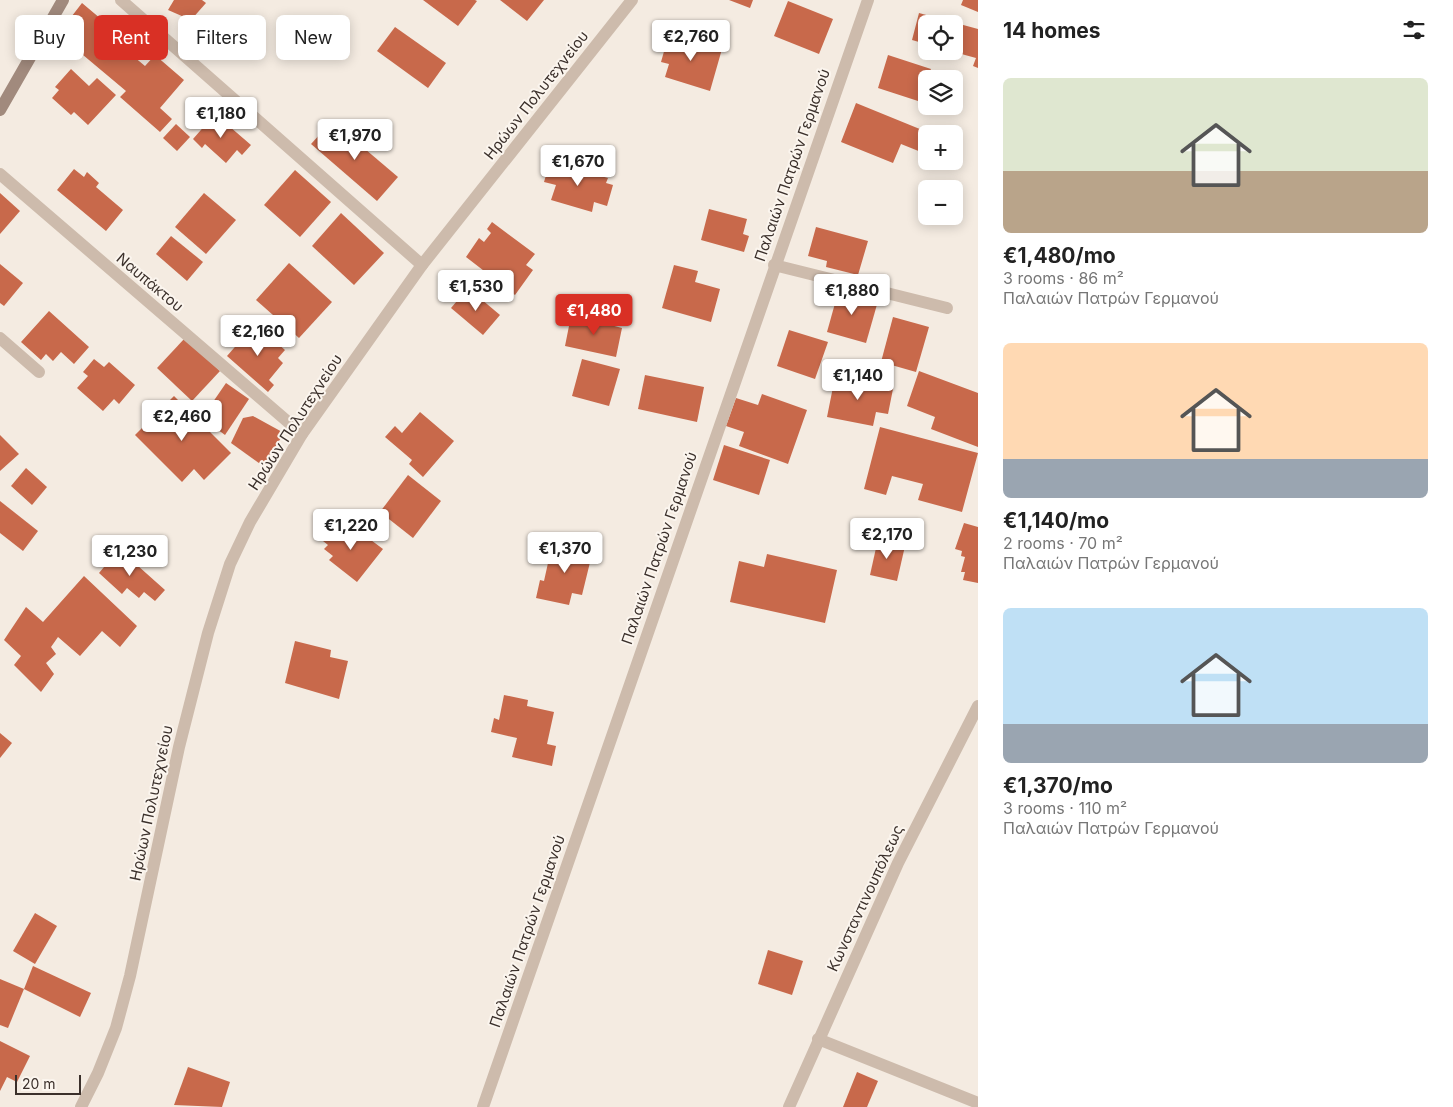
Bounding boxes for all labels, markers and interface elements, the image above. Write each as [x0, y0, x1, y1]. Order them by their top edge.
chip: Buy [15, 15, 84, 60]
chip: Rent [94, 15, 168, 60]
chip: Filters [178, 15, 266, 60]
chip: New [276, 15, 350, 60]
map controls [918, 15, 963, 225]
button: locate [918, 15, 963, 60]
icon: filters [1400, 16, 1428, 44]
text: 14 homes [1003, 18, 1101, 43]
pin: €2,760 [650, 20, 732, 62]
text: €2,760 [663, 26, 719, 46]
street label: Ηρώων Πολυτεχνείου [480, 27, 592, 163]
street label: Παλαιών Πατρών Γερμανού [750, 66, 834, 264]
button: layers [918, 70, 963, 115]
pin: €1,180 [180, 96, 262, 139]
text: €1,180 [196, 103, 246, 123]
icon: home [1171, 110, 1261, 200]
pin: €1,970 [314, 119, 396, 161]
text: €1,970 [329, 125, 381, 145]
button: + [918, 125, 963, 170]
pin: €1,670 [537, 144, 619, 187]
text: €1,670 [552, 151, 604, 171]
button: − [918, 180, 963, 225]
text: €1,480/mo [1003, 243, 1116, 268]
street label: Ναυπάκτου [113, 249, 187, 315]
text: 3 rooms · 86 m² [1003, 268, 1124, 288]
pin: €1,530 [435, 270, 517, 312]
pin: €1,880 [811, 274, 893, 316]
text: €1,530 [449, 276, 503, 296]
text: €1,880 [825, 280, 879, 300]
text: Παλαιών Πατρών Γερμανού [1003, 288, 1219, 308]
pin: €1,480 [553, 294, 635, 336]
text: €1,480 [566, 300, 622, 320]
pin: €2,160 [217, 314, 299, 357]
text: €2,160 [231, 321, 285, 341]
street label: Ηρώων Πολυτεχνείου [244, 350, 346, 494]
pin: €1,140 [817, 358, 899, 401]
text: €1,140 [833, 365, 883, 385]
icon: home [1171, 375, 1261, 465]
pin: €2,460 [141, 400, 223, 442]
text: €2,460 [153, 406, 211, 426]
street label: Παλαιών Πατρών Γερμανού [617, 449, 701, 647]
pin: €1,220 [310, 508, 392, 551]
text: €1,140/mo [1003, 508, 1109, 533]
text: €1,220 [324, 515, 378, 535]
pin: €2,170 [846, 518, 928, 560]
text: €2,170 [861, 524, 913, 544]
pin: €1,370 [524, 532, 606, 574]
text: 2 rooms · 70 m² [1003, 533, 1123, 553]
pin: €1,230 [89, 534, 171, 577]
text: €1,370 [539, 538, 592, 558]
text: €1,230 [103, 541, 157, 561]
text: Παλαιών Πατρών Γερμανού [1003, 553, 1219, 573]
icon: home [1171, 640, 1261, 730]
street label: Ηρώων Πολυτεχνείου [125, 723, 177, 883]
text: €1,370/mo [1003, 773, 1113, 798]
text: 3 rooms · 110 m² [1003, 798, 1127, 818]
text: Παλαιών Πατρών Γερμανού [1003, 818, 1219, 838]
street label: Κωνσταντινουπόλεως [823, 822, 907, 974]
street label: Παλαιών Πατρών Γερμανού [485, 832, 569, 1030]
scale bar [15, 1072, 81, 1095]
text: 20 m [22, 1075, 56, 1092]

